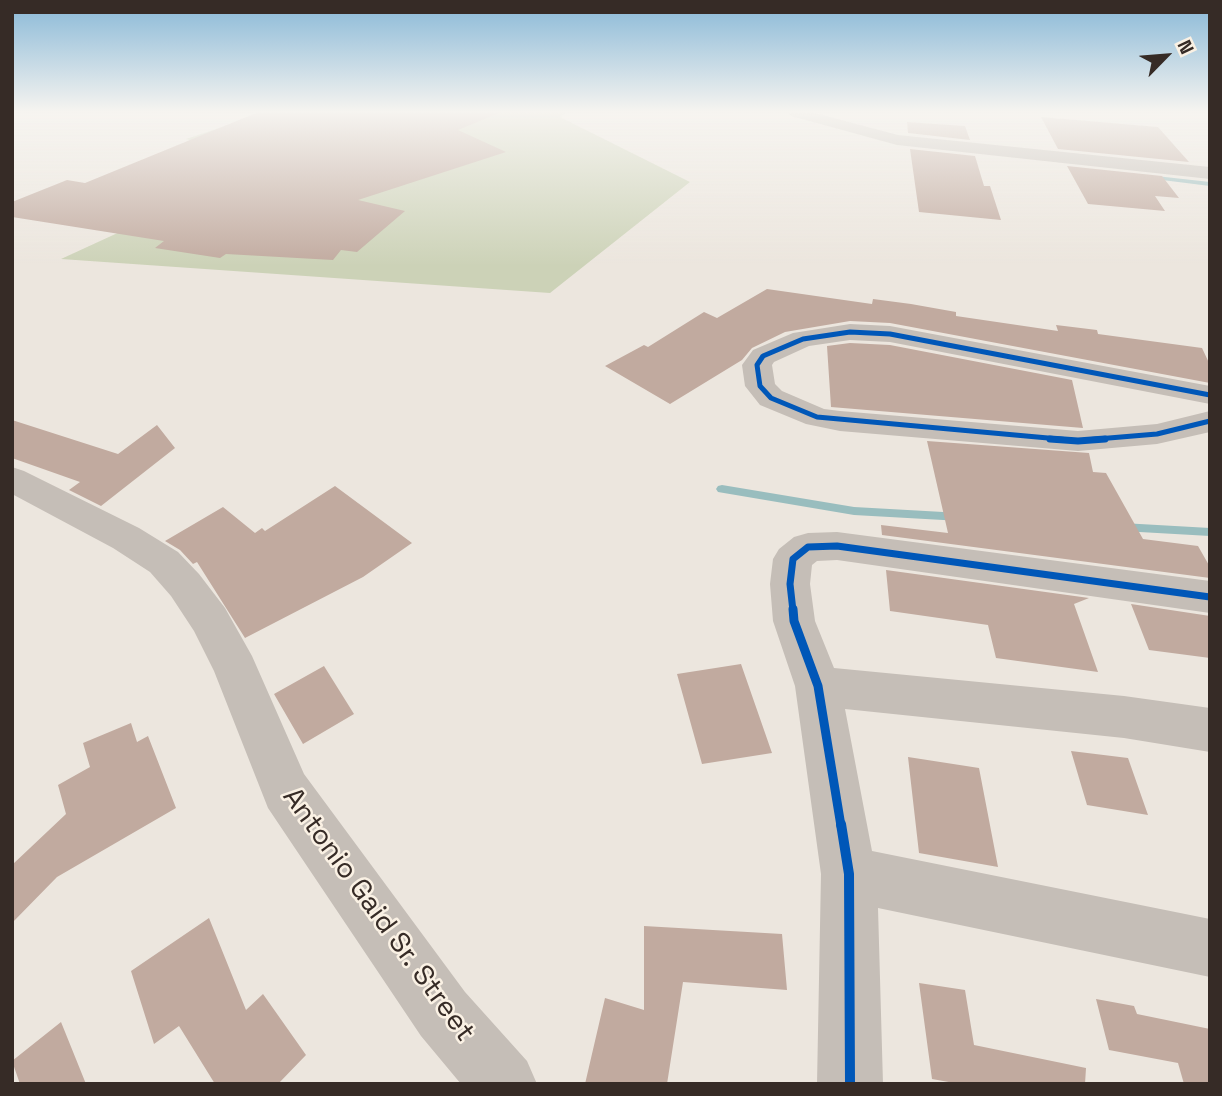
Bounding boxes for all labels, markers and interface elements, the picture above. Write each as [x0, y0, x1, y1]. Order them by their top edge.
north arrow [1131, 21, 1201, 91]
text: N [1171, 36, 1200, 58]
street label: Antonio Gaid Sr. Street [275, 782, 481, 1048]

